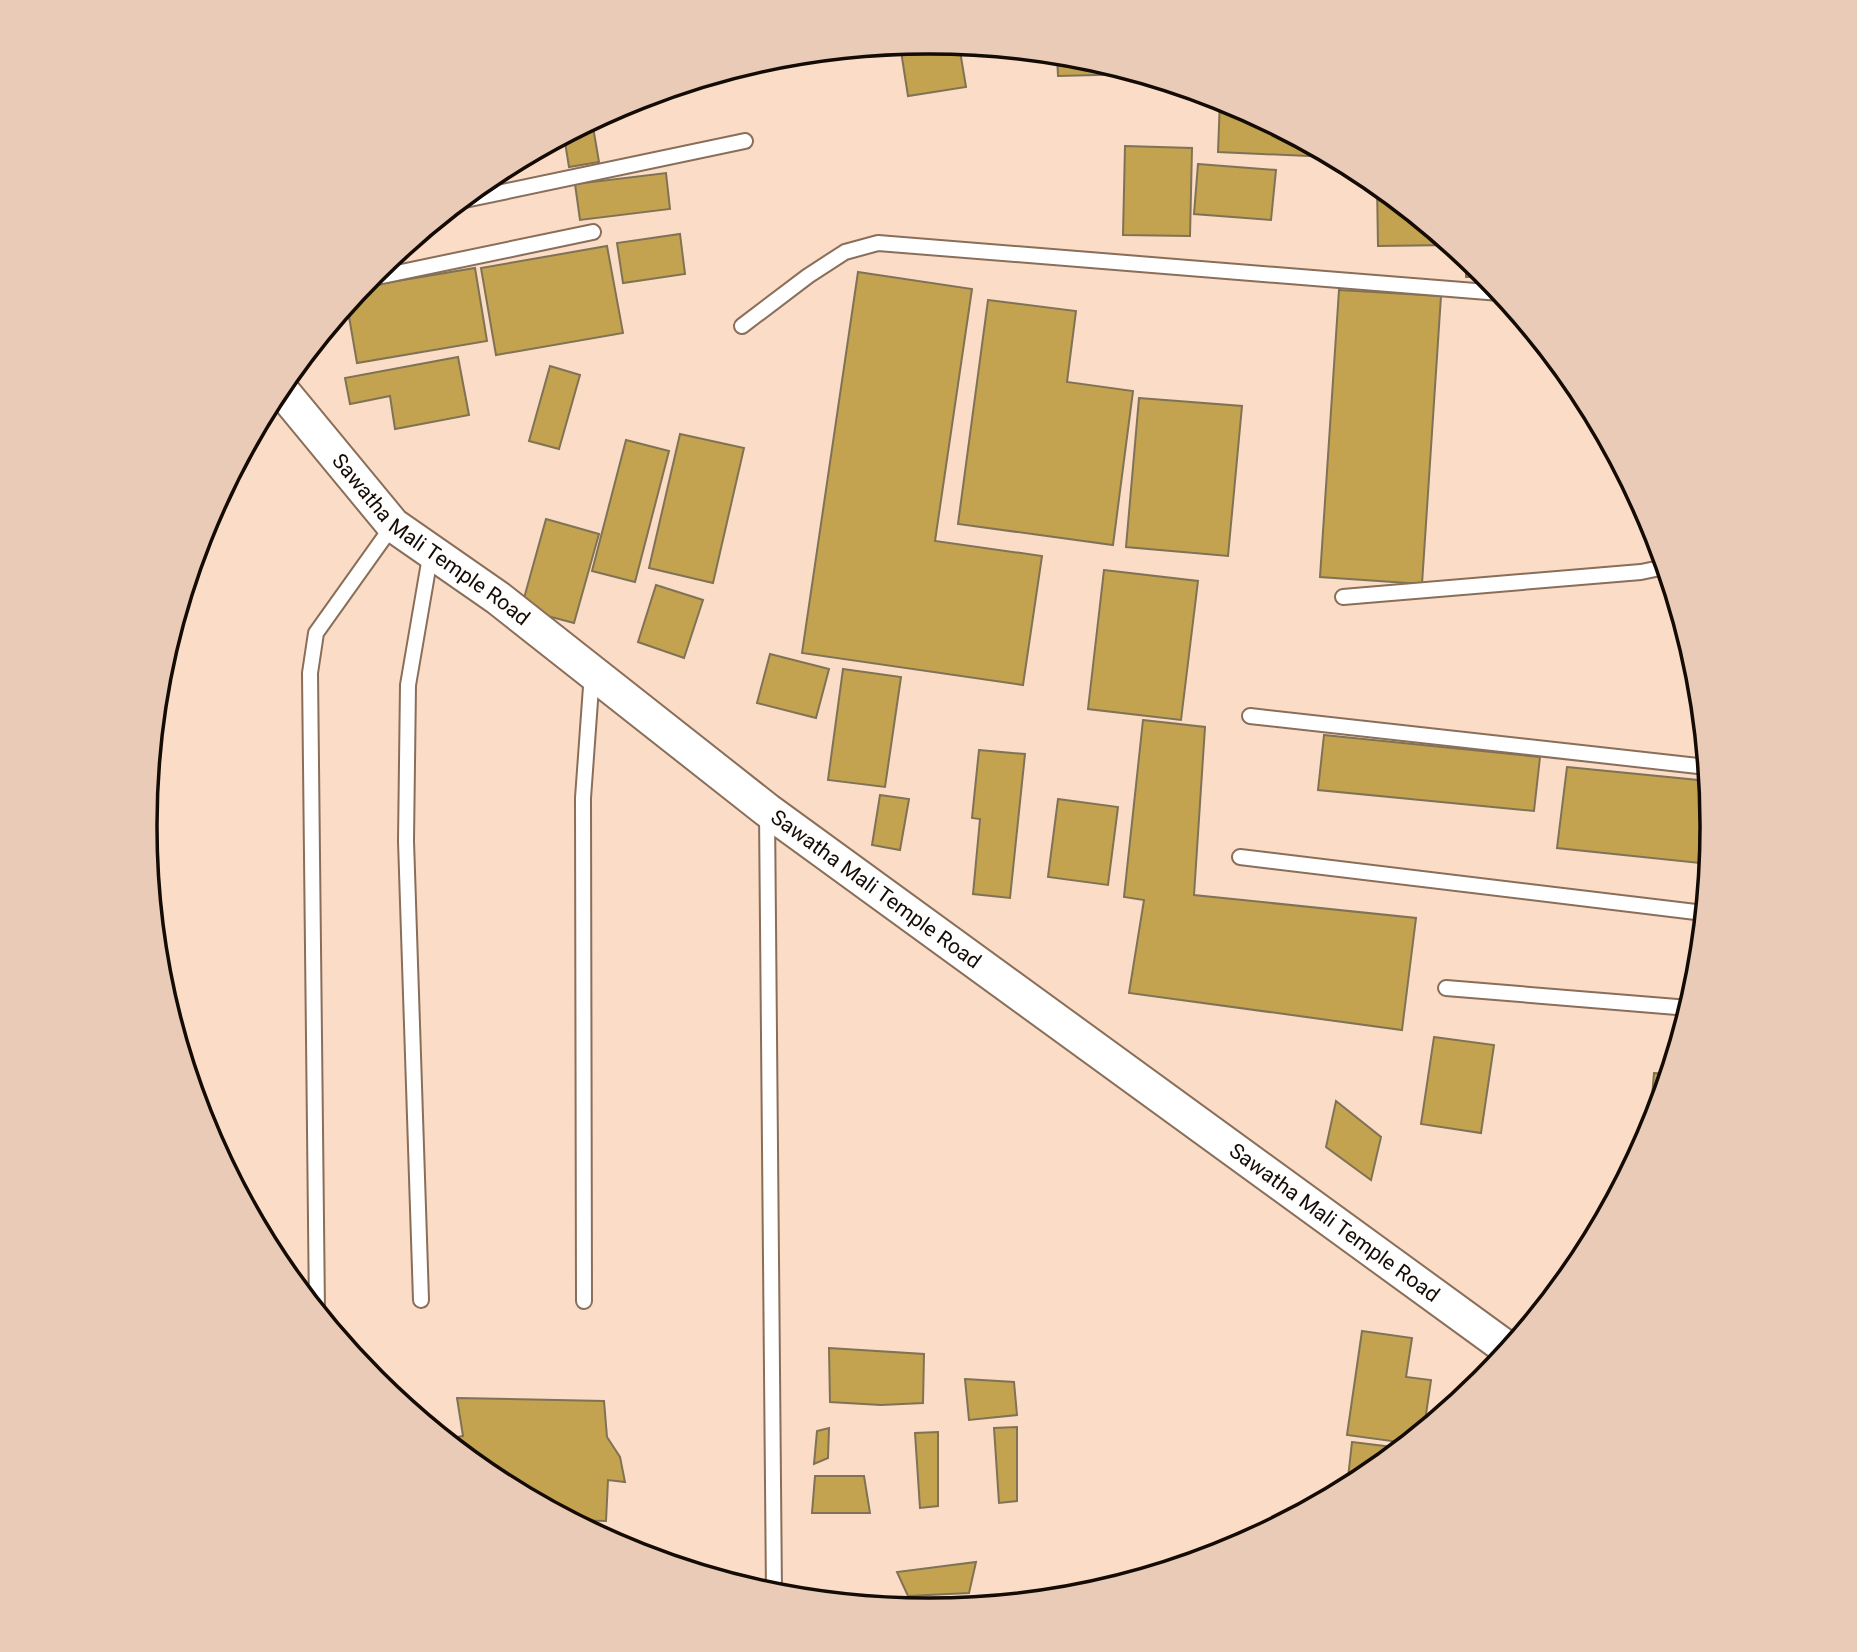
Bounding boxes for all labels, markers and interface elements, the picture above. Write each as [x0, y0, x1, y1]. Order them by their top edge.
street label: Sawatha Mali Temple Road [327, 449, 534, 630]
street label: Sawatha Mali Temple Road [766, 805, 985, 973]
street label: Sawatha Mali Temple Road [1225, 1138, 1444, 1307]

